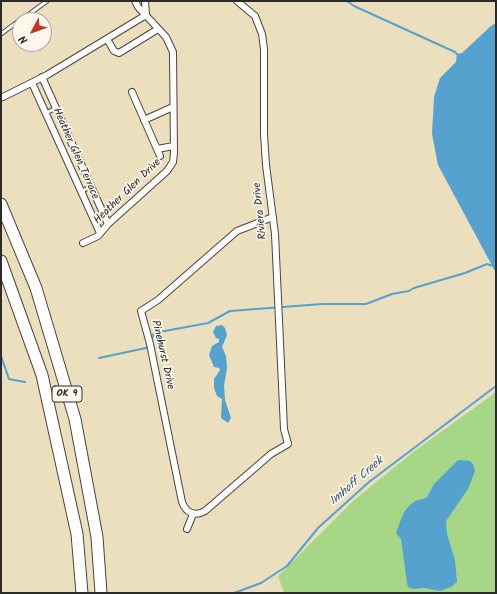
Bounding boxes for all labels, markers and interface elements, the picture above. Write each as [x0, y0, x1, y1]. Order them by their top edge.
north arrow [12, 12, 52, 52]
text: N [15, 31, 33, 48]
street label: Heather Glen Terrace [49, 106, 101, 202]
street label: Heather Glen Drive [92, 157, 164, 227]
street label: Riviera Drive [251, 182, 271, 240]
street label: Pinehurst Drive [148, 319, 176, 391]
road number: OK 9 [52, 386, 82, 402]
water label: Imhoff Creek [327, 455, 387, 509]

